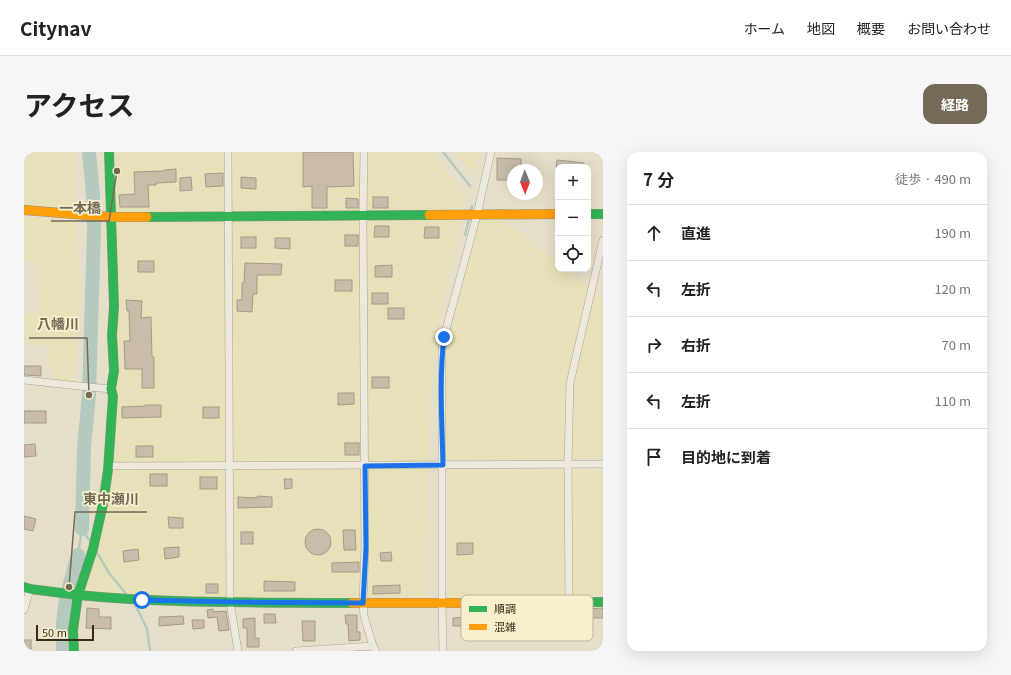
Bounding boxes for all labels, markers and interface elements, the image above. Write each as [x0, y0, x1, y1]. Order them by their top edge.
text: Citynav [20, 14, 92, 41]
text: ホーム [743, 18, 785, 38]
text: 地図 [807, 18, 835, 38]
text: 概要 [857, 18, 885, 38]
text: お問い合わせ [907, 18, 991, 38]
text: アクセス [24, 84, 135, 124]
button: 経路 [923, 84, 987, 124]
north arrow [507, 164, 543, 200]
map controls [555, 164, 591, 272]
button: + [555, 164, 591, 200]
text: 7 分 [643, 166, 674, 191]
text: 徒歩 · 490 m [895, 169, 971, 188]
callout: 一本橋 [51, 195, 109, 221]
text: 一本橋 [59, 197, 101, 217]
button: − [555, 200, 591, 236]
icon: ahead [643, 222, 665, 244]
text: 直進 [681, 222, 711, 243]
text: 190 m [934, 223, 971, 242]
button: locate [555, 236, 591, 272]
icon: left [643, 278, 665, 300]
text: 左折 [681, 278, 711, 299]
text: 120 m [934, 279, 971, 298]
callout: 八幡川 [29, 312, 87, 338]
text: 八幡川 [37, 313, 79, 333]
route end [435, 328, 453, 346]
icon: right [643, 334, 665, 356]
text: 右折 [681, 334, 711, 355]
text: 70 m [942, 335, 971, 354]
icon: left [643, 390, 665, 412]
text: 左折 [681, 390, 711, 411]
text: 110 m [934, 391, 971, 410]
icon: arrive [643, 446, 665, 468]
text: 目的地に到着 [681, 446, 771, 467]
callout: 東中瀬川 [75, 486, 147, 512]
text: 東中瀬川 [83, 488, 139, 508]
route start [133, 591, 151, 609]
legend [461, 595, 593, 641]
text: 順調 [494, 600, 516, 616]
text: 混雑 [494, 618, 516, 634]
scale bar [36, 623, 94, 642]
text: 50 m [42, 624, 67, 640]

